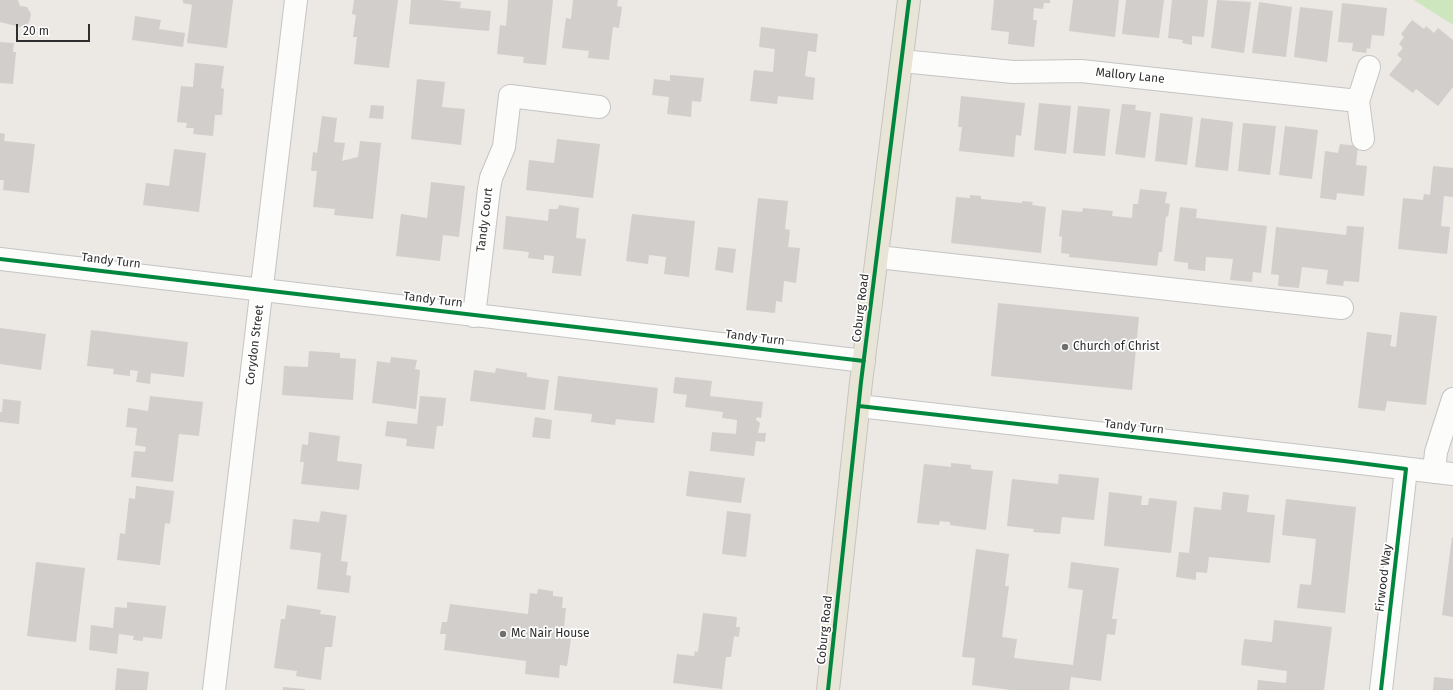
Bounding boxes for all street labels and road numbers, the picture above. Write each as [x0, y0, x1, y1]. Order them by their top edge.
street label: Mallory Lane [1095, 65, 1165, 87]
street label: Tandy Court [474, 187, 496, 253]
street label: Tandy Turn [80, 250, 142, 272]
street label: Coburg Road [850, 273, 872, 343]
street label: Tandy Turn [402, 289, 464, 311]
street label: Corydon Street [243, 304, 267, 386]
street label: Tandy Turn [724, 327, 786, 349]
street label: Tandy Turn [1104, 417, 1164, 437]
street label: Firwood Way [1373, 543, 1395, 613]
street label: Coburg Road [814, 595, 836, 665]

